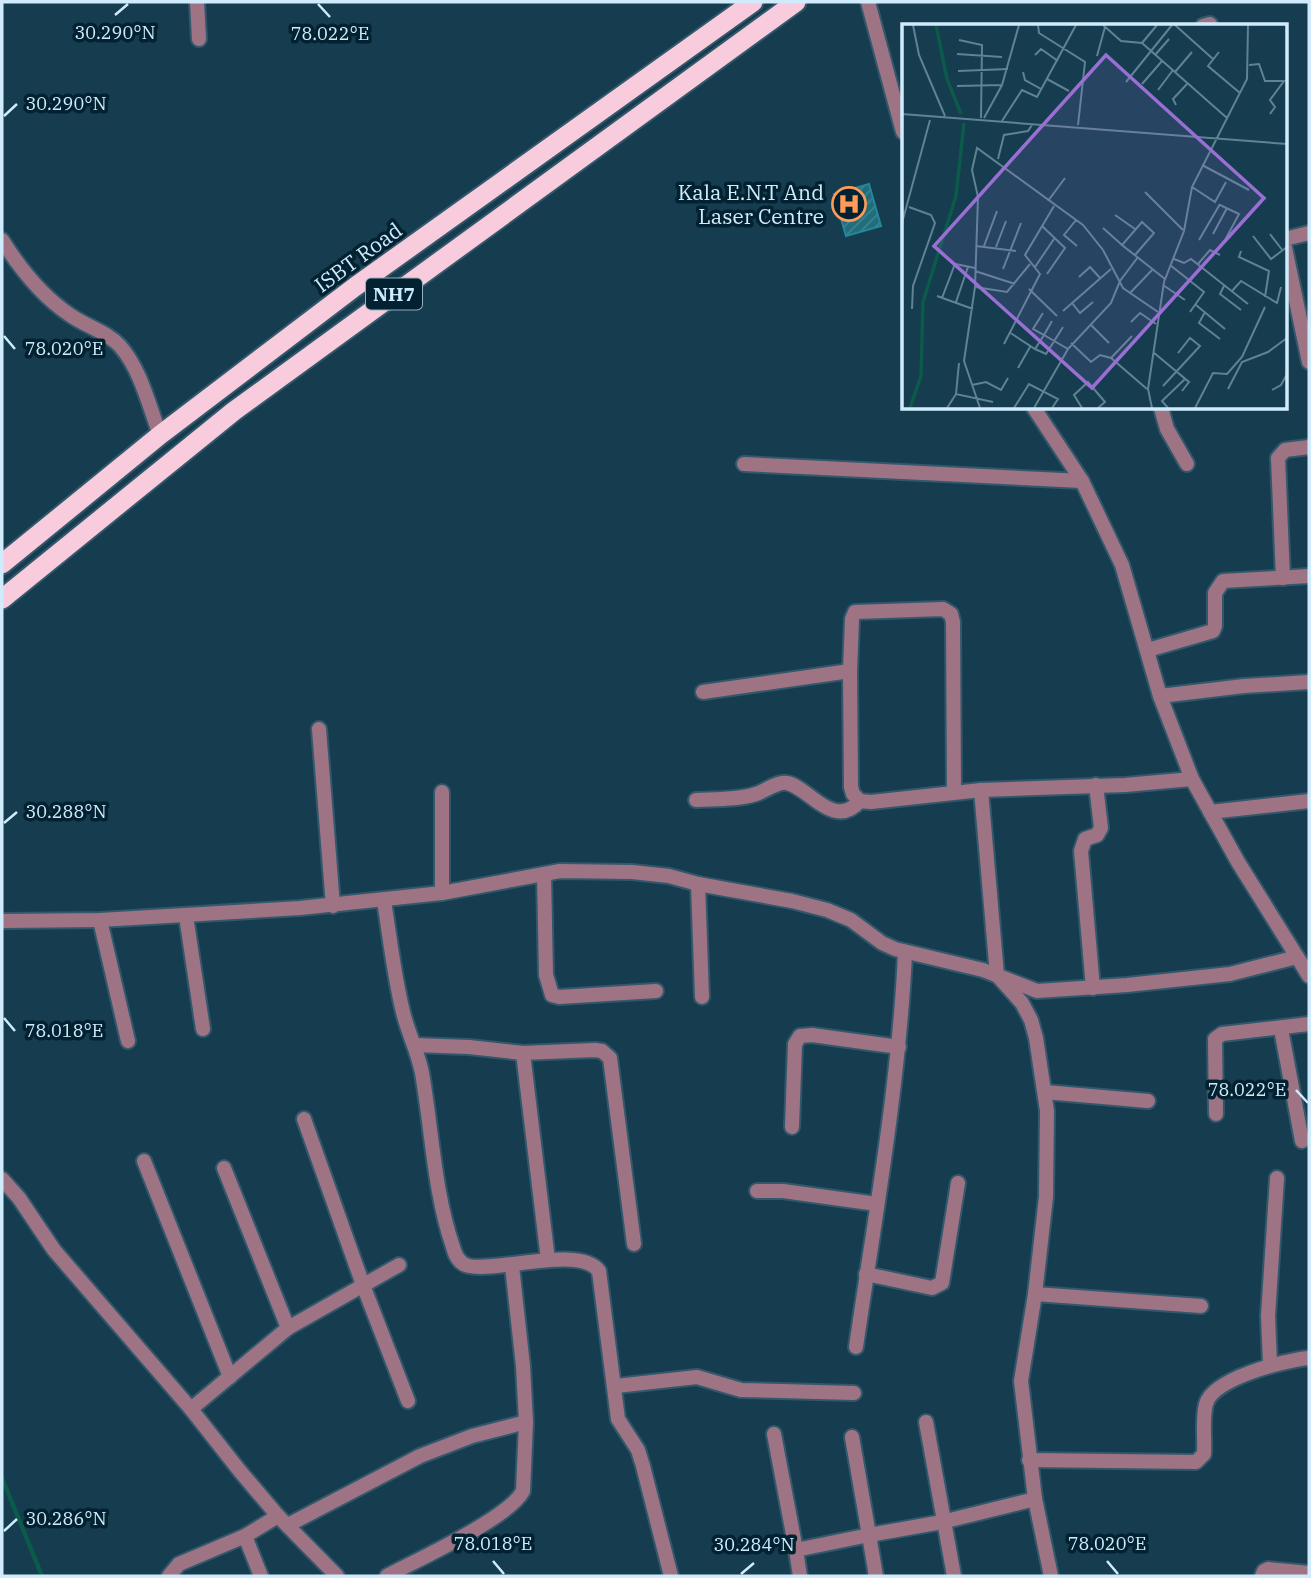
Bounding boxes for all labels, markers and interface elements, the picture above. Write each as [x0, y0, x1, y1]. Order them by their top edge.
text: 30.290°N [74, 21, 156, 44]
text: 78.022°E [291, 22, 369, 45]
inset map [902, 24, 1286, 410]
text: 30.290°N [25, 92, 107, 115]
place label: Kala E.N.T And Laser Centre [678, 178, 824, 230]
hospital icon: Kala E.N.T And Laser Centre [830, 185, 868, 223]
street label: ISBT Road [309, 216, 408, 298]
road number: NH7 [366, 278, 422, 310]
text: 78.020°E [25, 337, 103, 360]
text: 30.288°N [25, 800, 107, 823]
text: 78.018°E [25, 1019, 103, 1042]
text: 78.022°E [1208, 1078, 1286, 1101]
text: 30.286°N [25, 1507, 107, 1530]
text: 78.018°E [454, 1532, 532, 1555]
text: 78.020°E [1068, 1532, 1146, 1555]
text: 30.284°N [713, 1533, 795, 1556]

